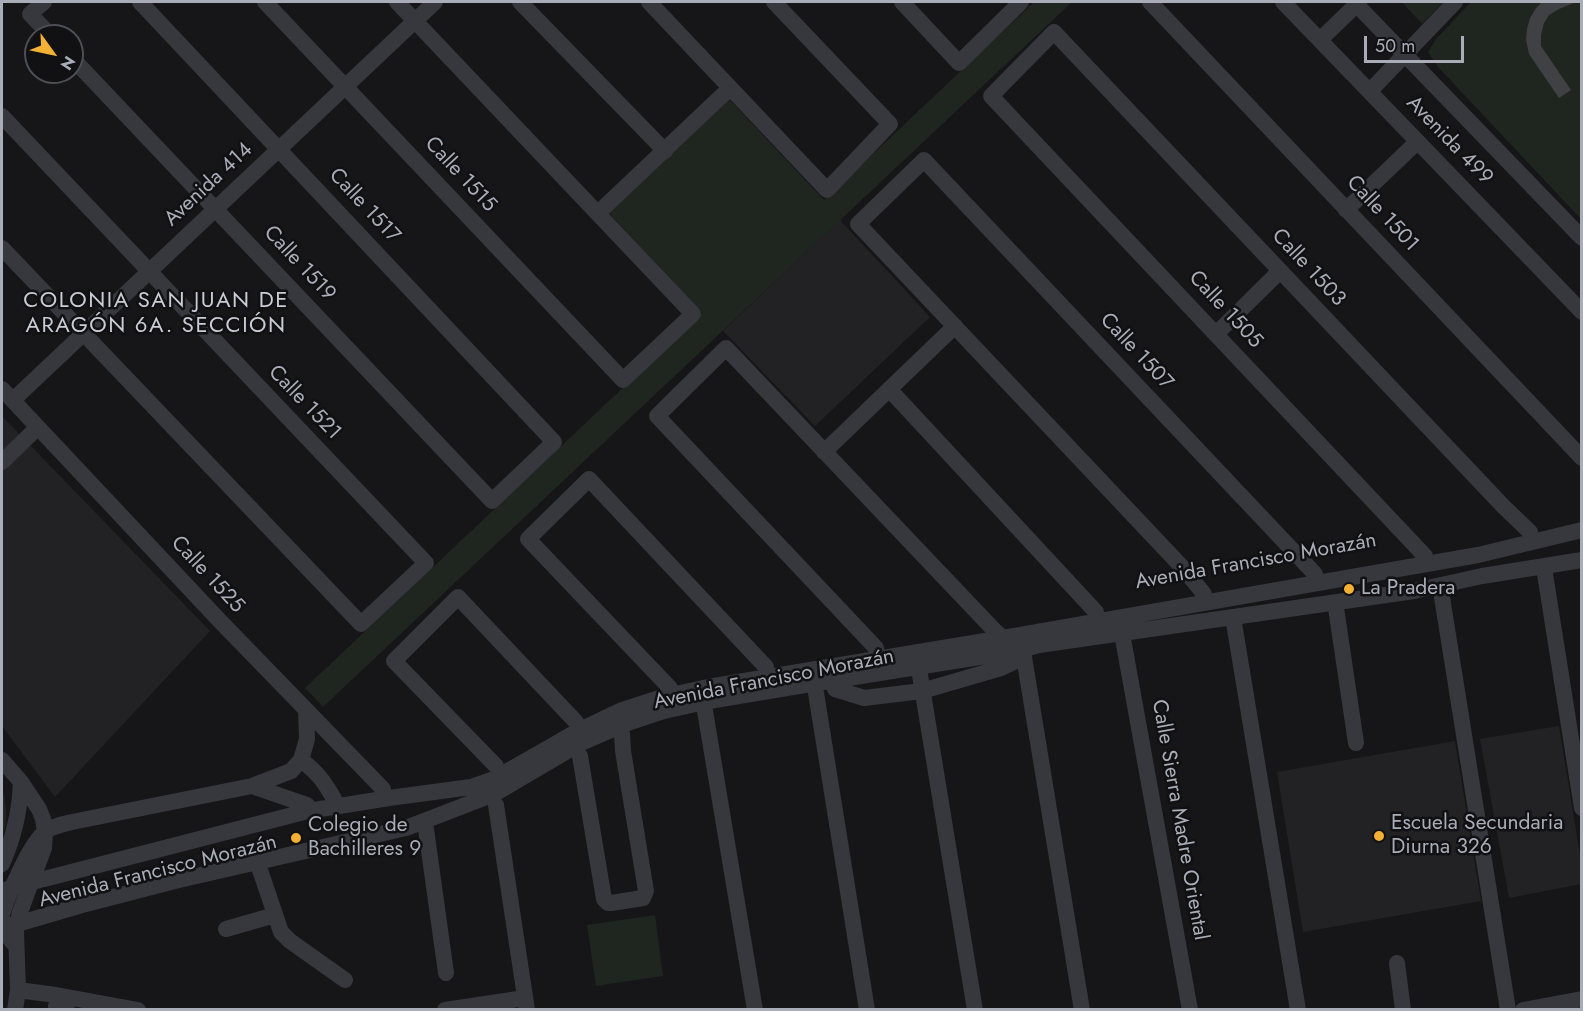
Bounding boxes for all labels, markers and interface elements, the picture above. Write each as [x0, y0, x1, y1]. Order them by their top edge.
north arrow [24, 24, 84, 84]
scale bar [1367, 24, 1468, 62]
text: 50 m [1375, 33, 1415, 59]
text: N [55, 51, 81, 75]
street label: Avenida 499 [1400, 91, 1498, 191]
street label: Calle 1515 [419, 132, 501, 218]
street label: Avenida 414 [160, 138, 258, 232]
street label: Calle 1517 [323, 163, 405, 249]
street label: Calle 1501 [1341, 171, 1423, 257]
street label: Calle 1519 [258, 221, 340, 307]
street label: Calle 1503 [1266, 224, 1350, 312]
street label: Calle 1505 [1183, 266, 1267, 354]
district label: COLONIA SAN JUAN DE ARAGÓN 6A. SECCIÓN [23, 289, 289, 340]
street label: Calle 1507 [1094, 308, 1178, 396]
street label: Calle 1521 [262, 360, 346, 446]
street label: Avenida Francisco Morazán [1134, 528, 1378, 596]
street label: Calle 1525 [165, 531, 249, 619]
place label: La Pradera [1361, 576, 1455, 602]
marker: La Pradera [1342, 582, 1356, 596]
street label: Avenida Francisco Morazán [652, 644, 896, 716]
street label: Calle Sierra Madre Oriental [1145, 698, 1213, 942]
place label: Escuela Secundaria Diurna 326 [1391, 811, 1563, 861]
place label: Colegio de Bachilleres 9 [308, 813, 421, 863]
marker: Escuela Secundaria Diurna 326 [1372, 829, 1386, 843]
street label: Avenida Francisco Morazán [36, 830, 280, 914]
marker: Colegio de Bachilleres 9 [289, 831, 303, 845]

